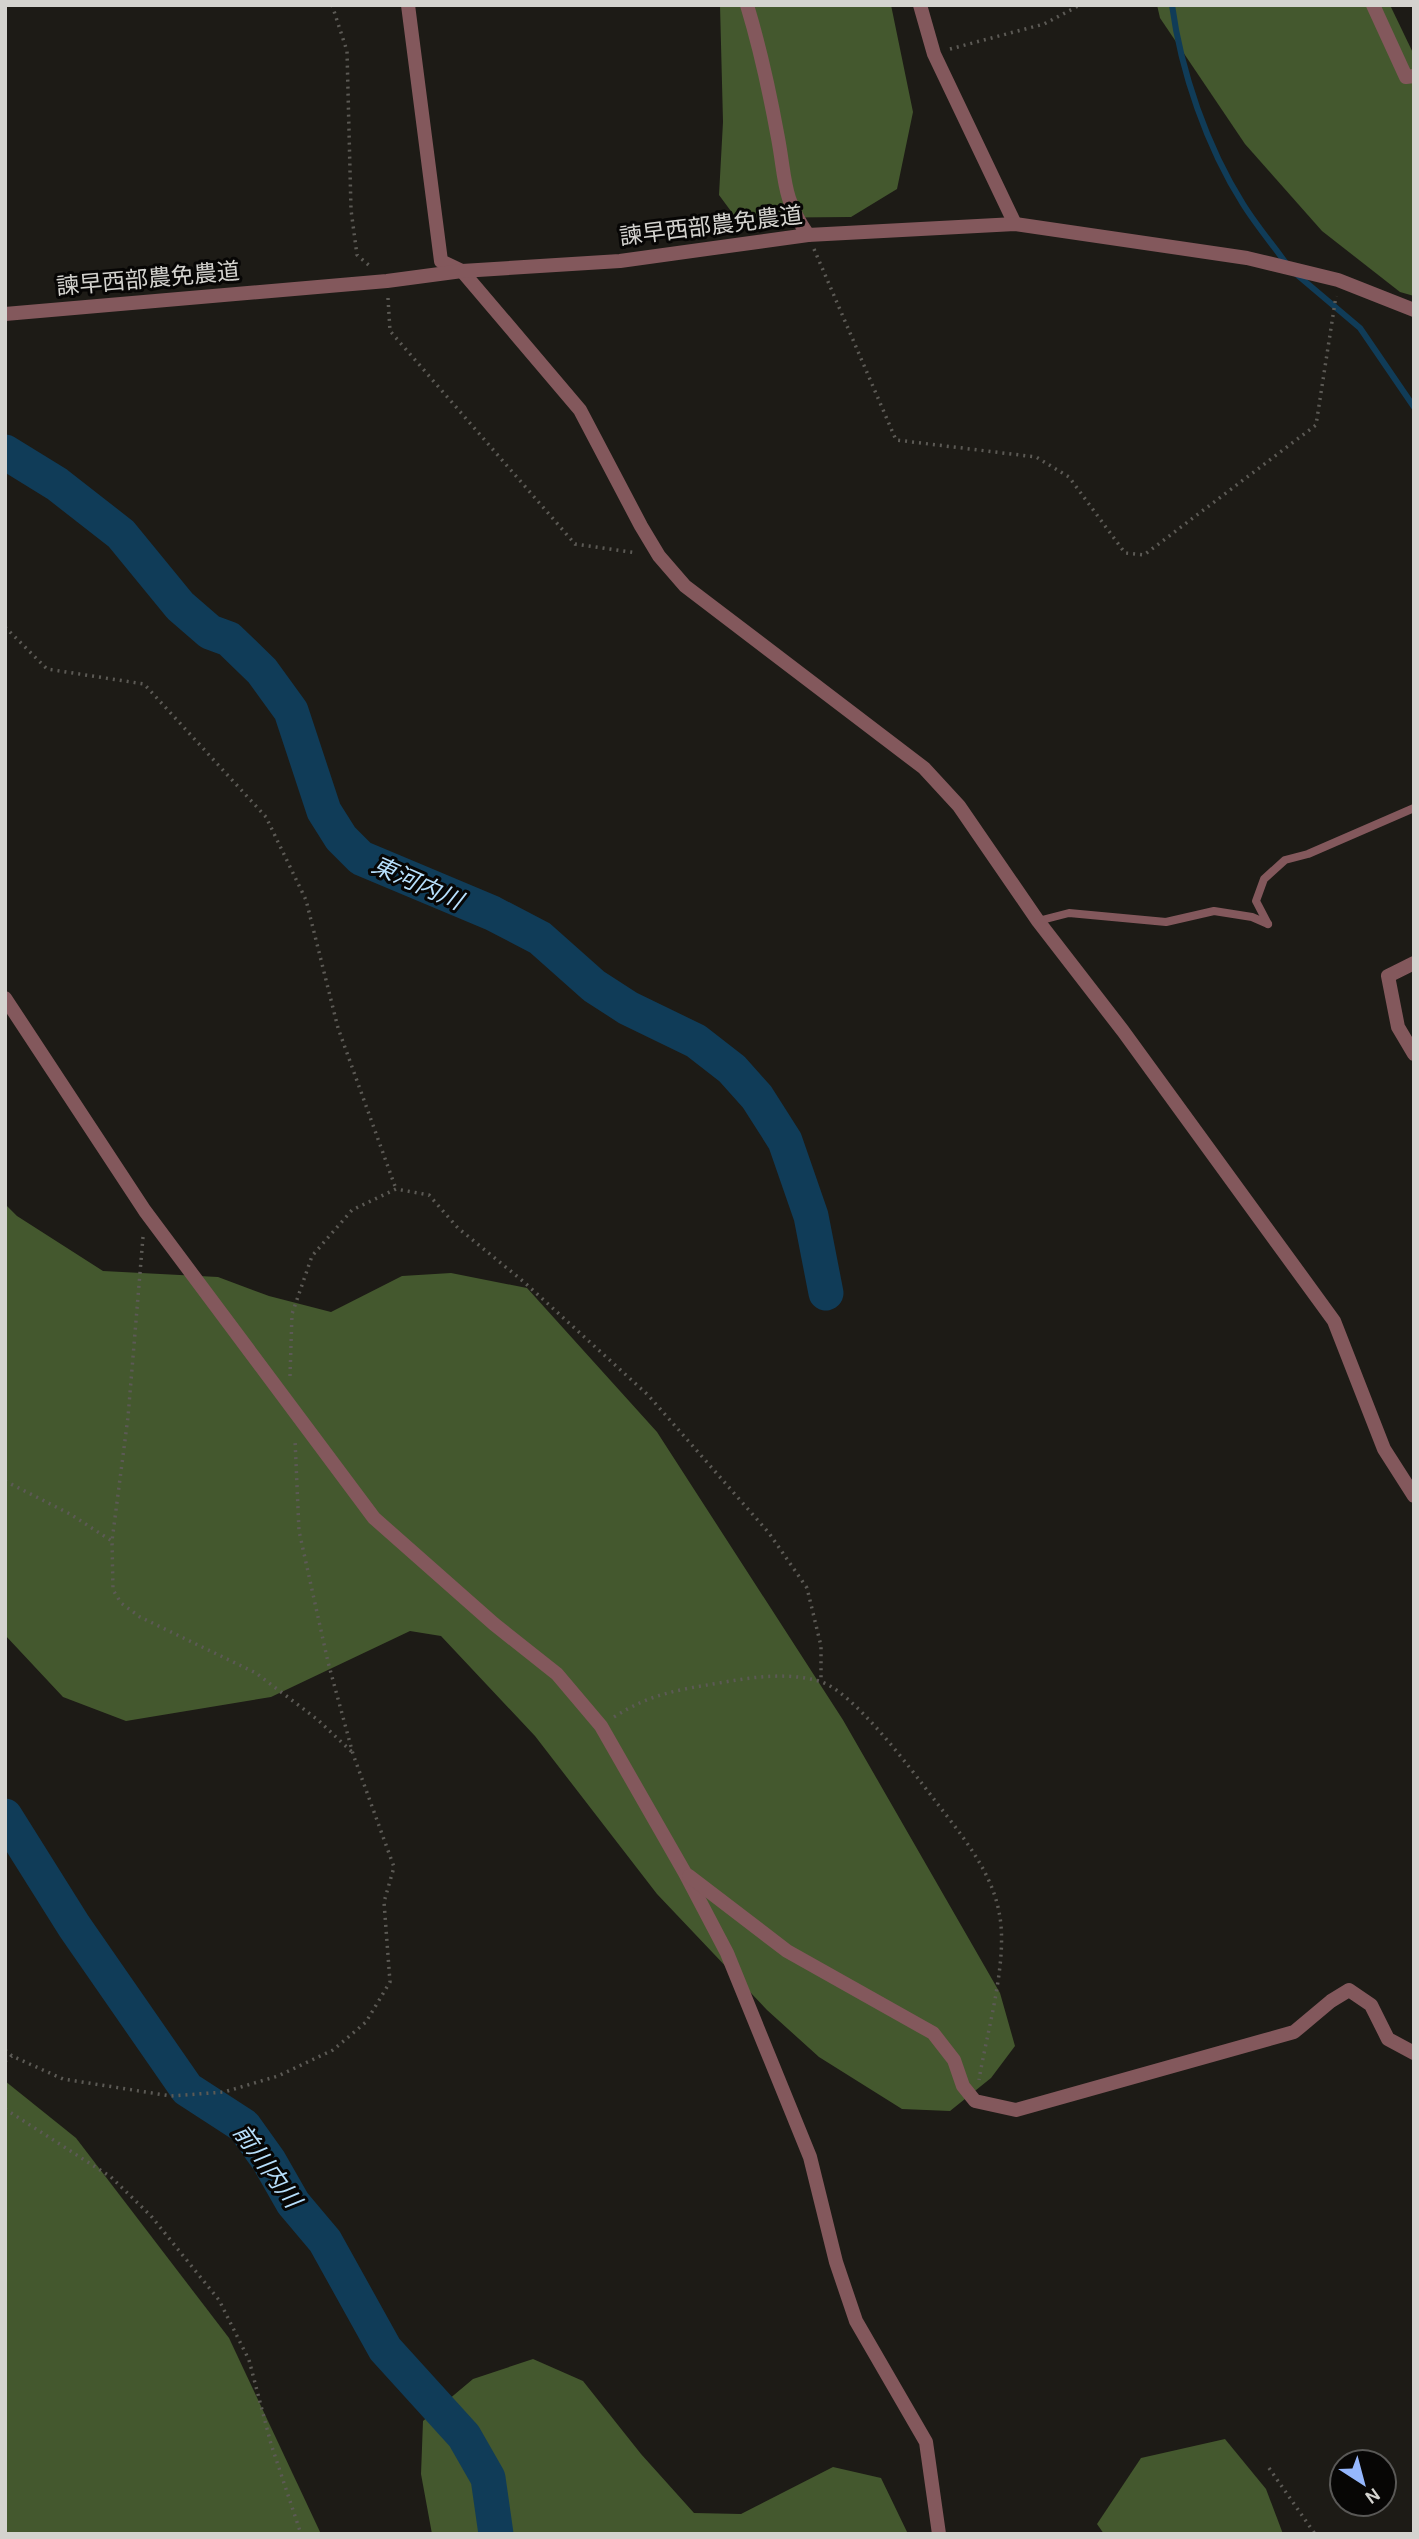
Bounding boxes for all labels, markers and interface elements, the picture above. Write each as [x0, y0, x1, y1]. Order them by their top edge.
street label: 諫早西部農免農道 [618, 201, 804, 251]
street label: 諫早西部農免農道 [55, 258, 241, 300]
water label: 東河内川 [367, 851, 469, 917]
water label: 前川内川 [227, 2119, 308, 2215]
north arrow [1328, 2448, 1398, 2518]
text: N [1360, 2483, 1384, 2509]

